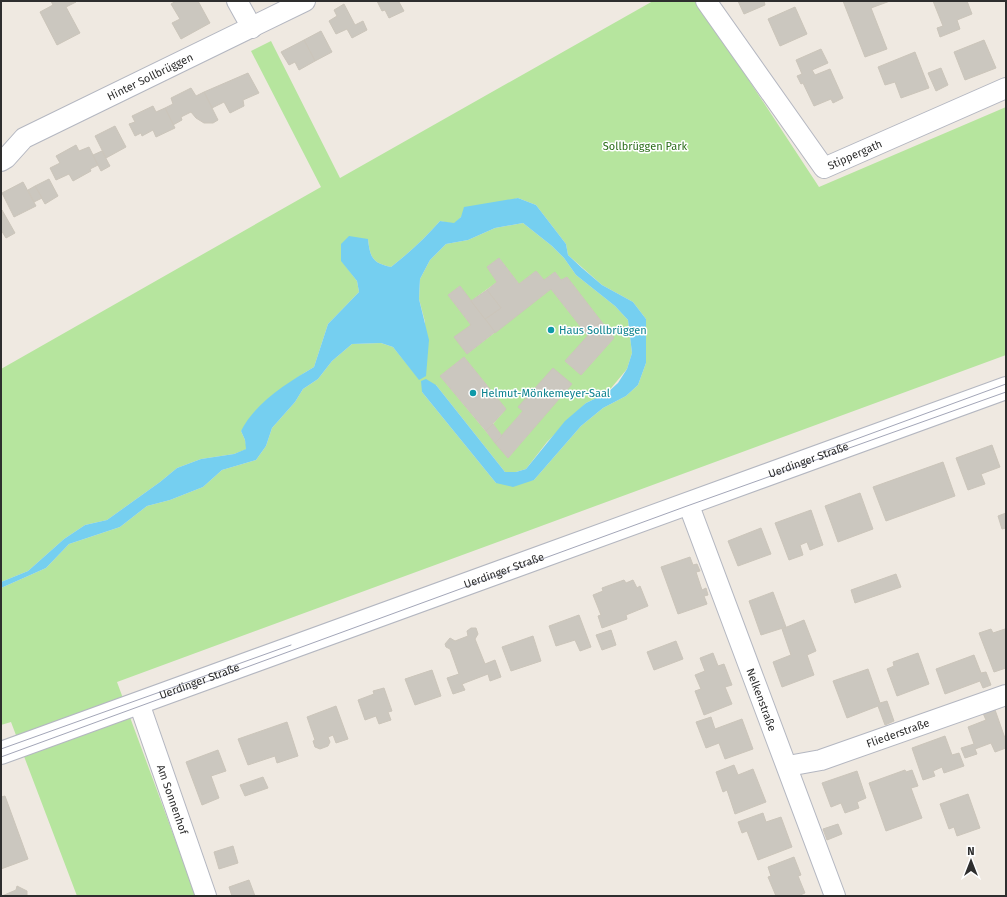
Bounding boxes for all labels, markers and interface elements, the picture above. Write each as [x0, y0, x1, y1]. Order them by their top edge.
street label: Hinter Sollbrüggen [105, 50, 195, 103]
street label: Stippergath [825, 137, 884, 172]
park label: Sollbrüggen Park [603, 140, 688, 153]
place label: Haus Sollbrüggen [559, 324, 647, 337]
marker: Haus Sollbrüggen [546, 325, 556, 335]
place label: Helmut-Mönkemeyer-Saal [481, 387, 610, 400]
marker: Helmut-Mönkemeyer-Saal [468, 388, 478, 398]
street label: Uerdinger Straße [766, 439, 850, 480]
street label: Uerdinger Straße [462, 550, 546, 591]
street label: Uerdinger Straße [157, 660, 241, 701]
street label: Nelkenstraße [744, 666, 779, 733]
street label: Fliederstraße [865, 716, 931, 750]
street label: Am Sonnenhof [154, 763, 191, 837]
north arrow [951, 841, 991, 881]
text: N [967, 845, 975, 858]

